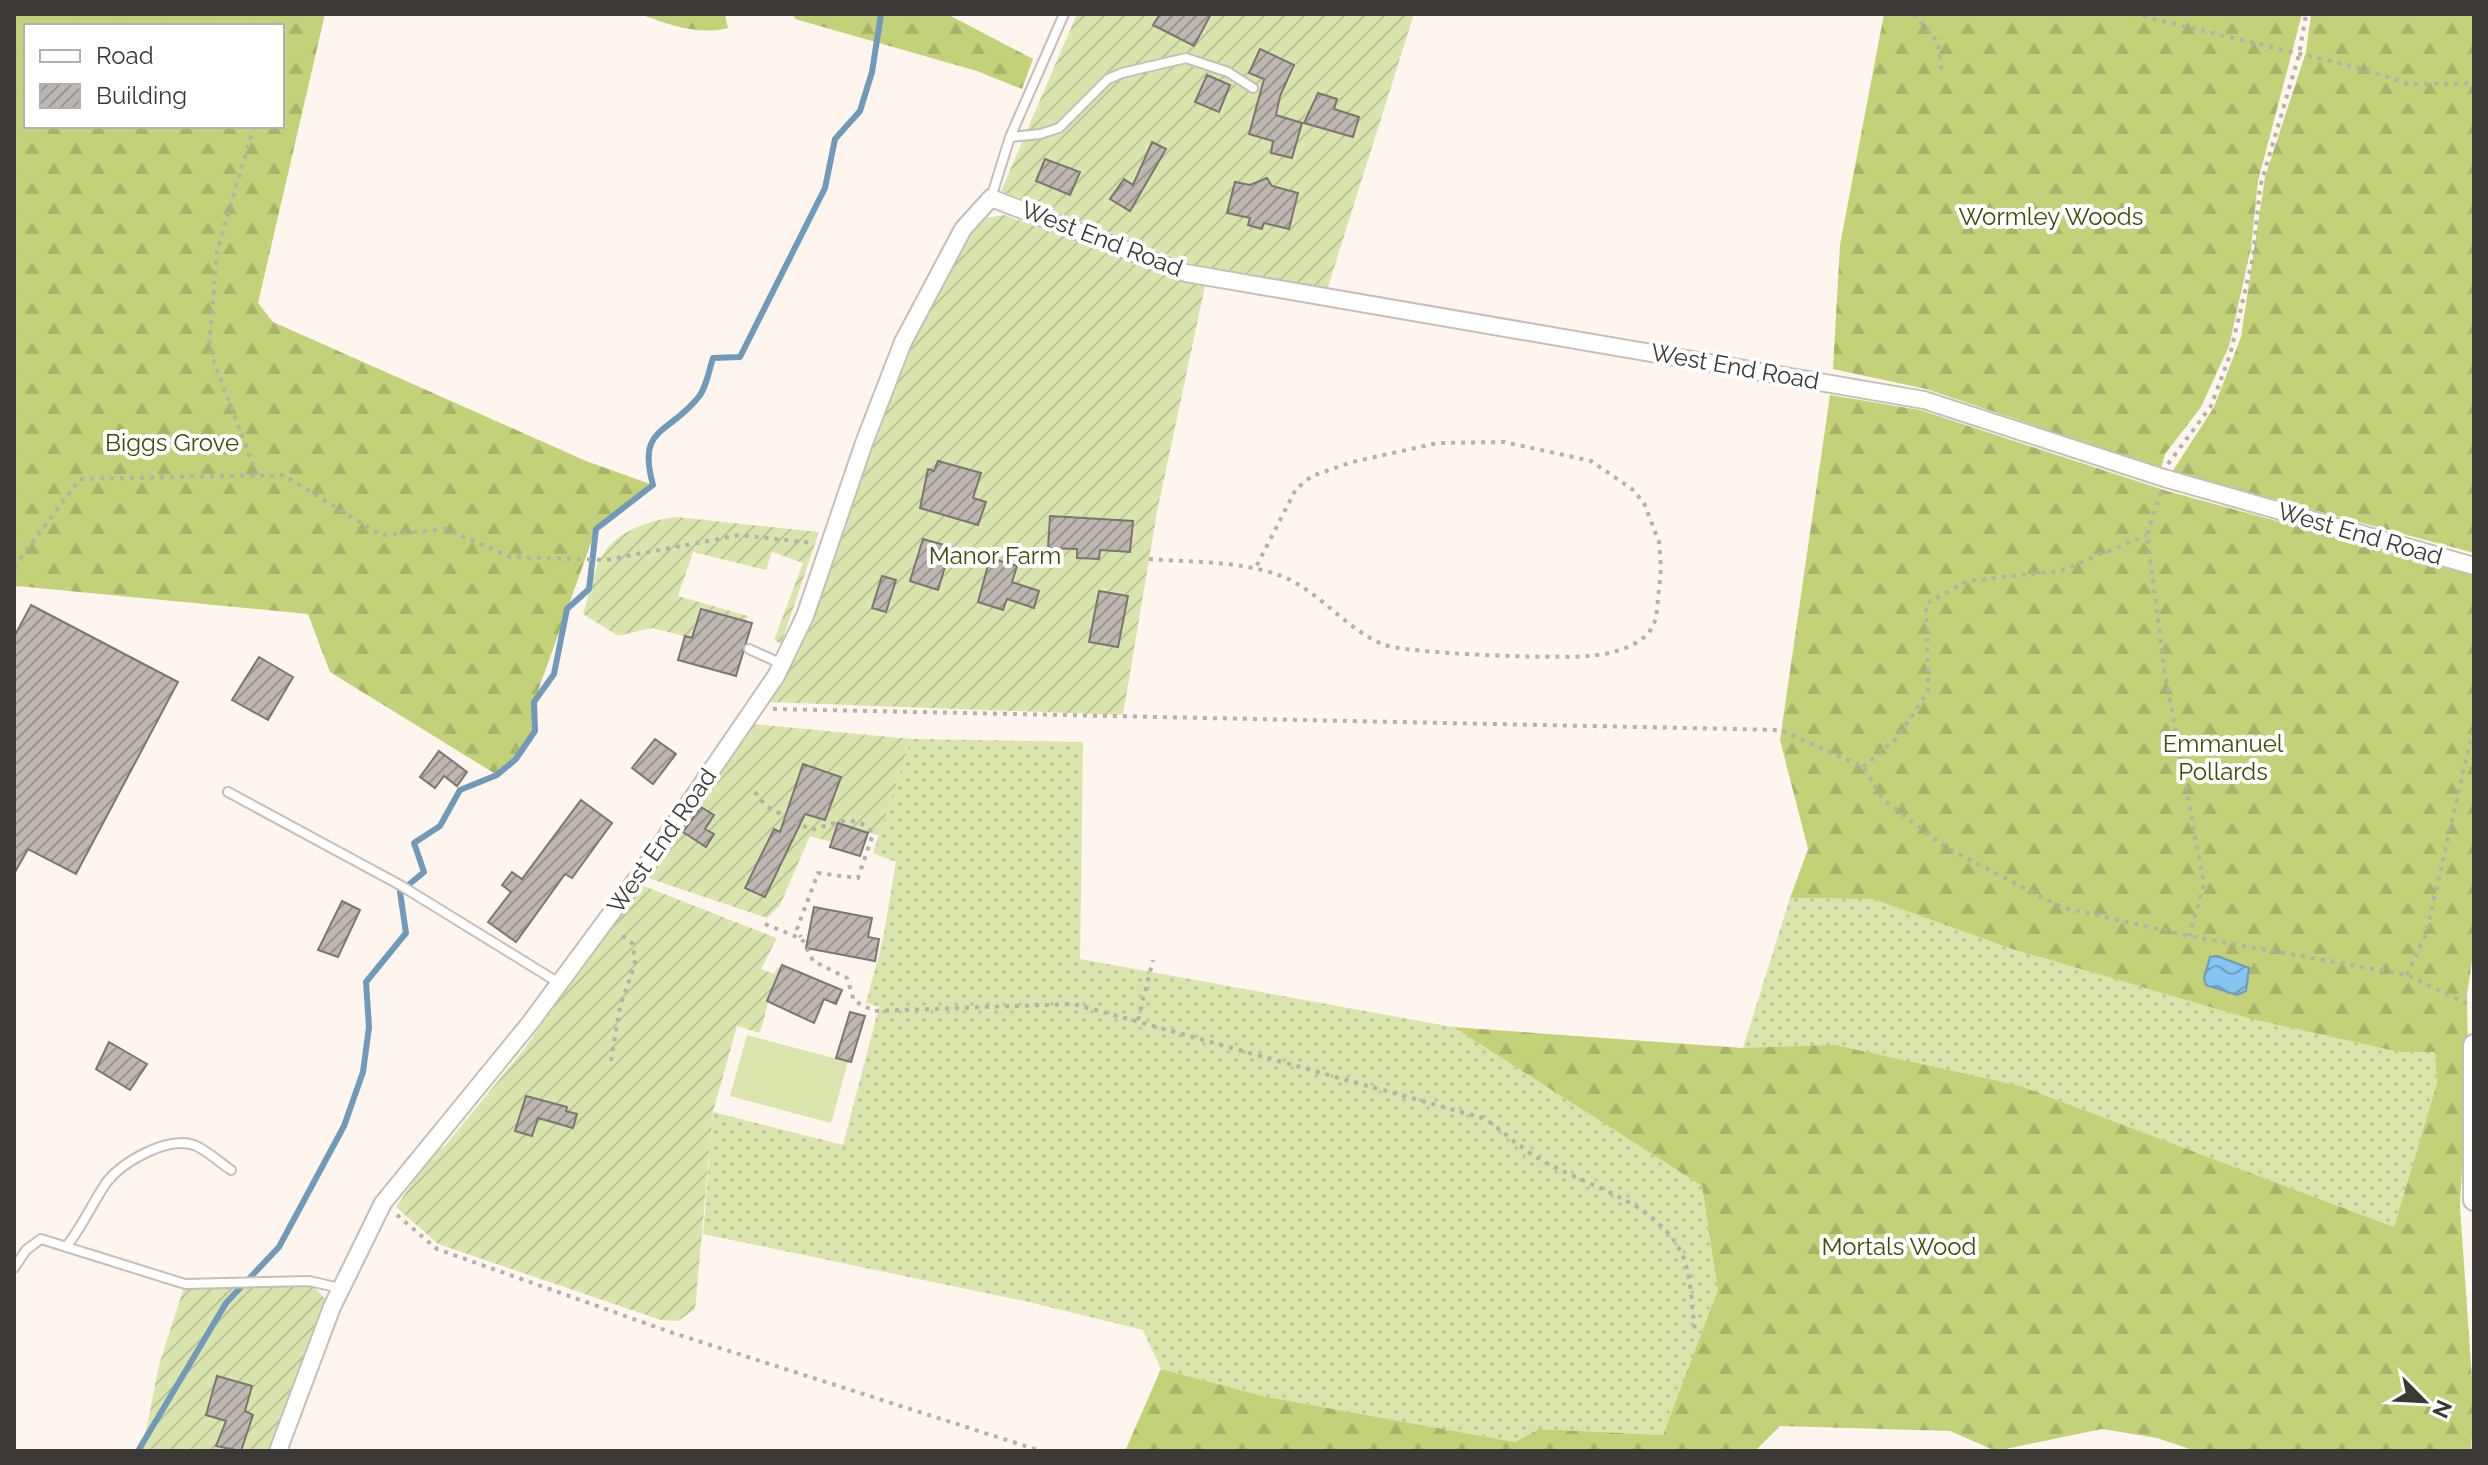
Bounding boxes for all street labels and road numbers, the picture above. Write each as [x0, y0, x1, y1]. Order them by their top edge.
street label: West End Road [1017, 194, 1187, 283]
street label: West End Road [1649, 337, 1822, 396]
street label: West End Road [2274, 496, 2446, 571]
street label: West End Road [601, 763, 722, 919]

